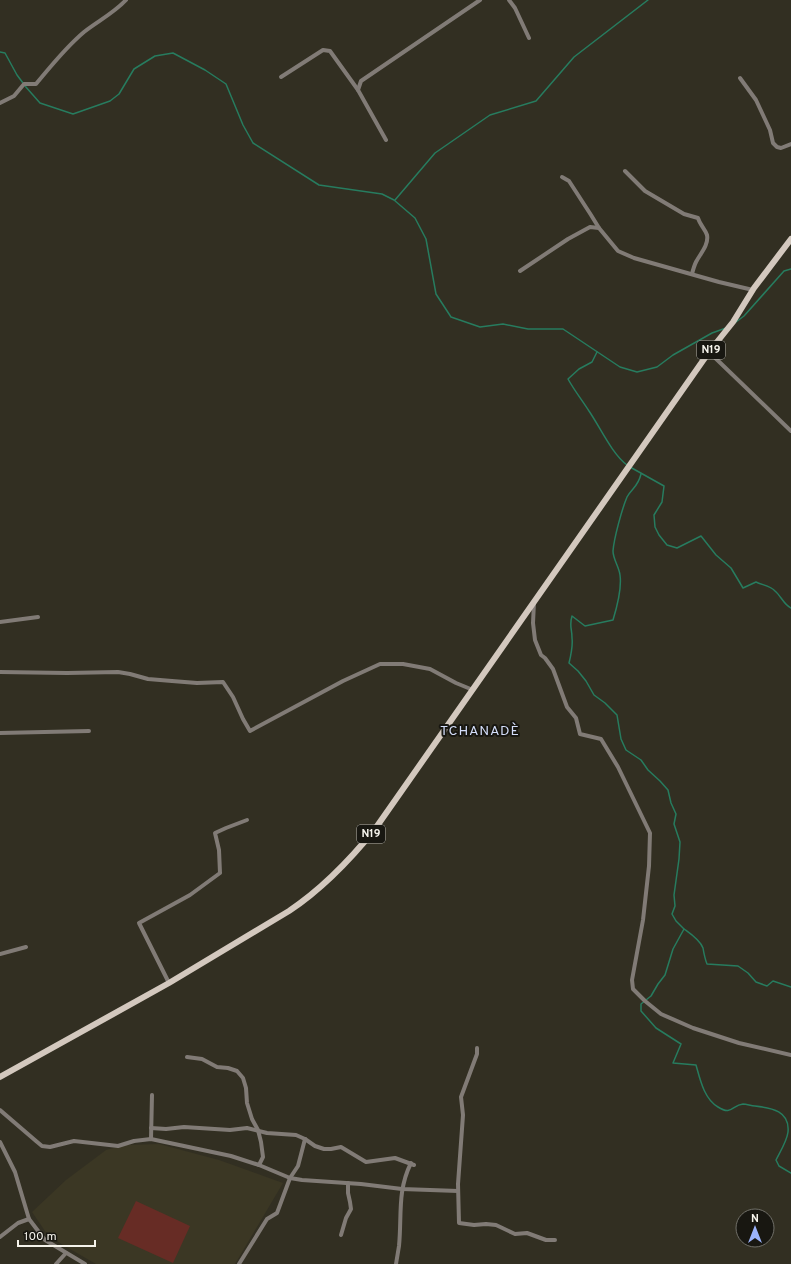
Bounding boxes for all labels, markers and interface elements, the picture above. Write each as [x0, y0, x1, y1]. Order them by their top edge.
road number: N19 [697, 341, 725, 359]
district label: TCHANADÈ [440, 722, 520, 740]
road number: N19 [357, 825, 385, 843]
north arrow [735, 1208, 775, 1248]
text: N [751, 1212, 759, 1226]
scale bar [18, 1222, 95, 1248]
text: 100 m [24, 1229, 57, 1245]

